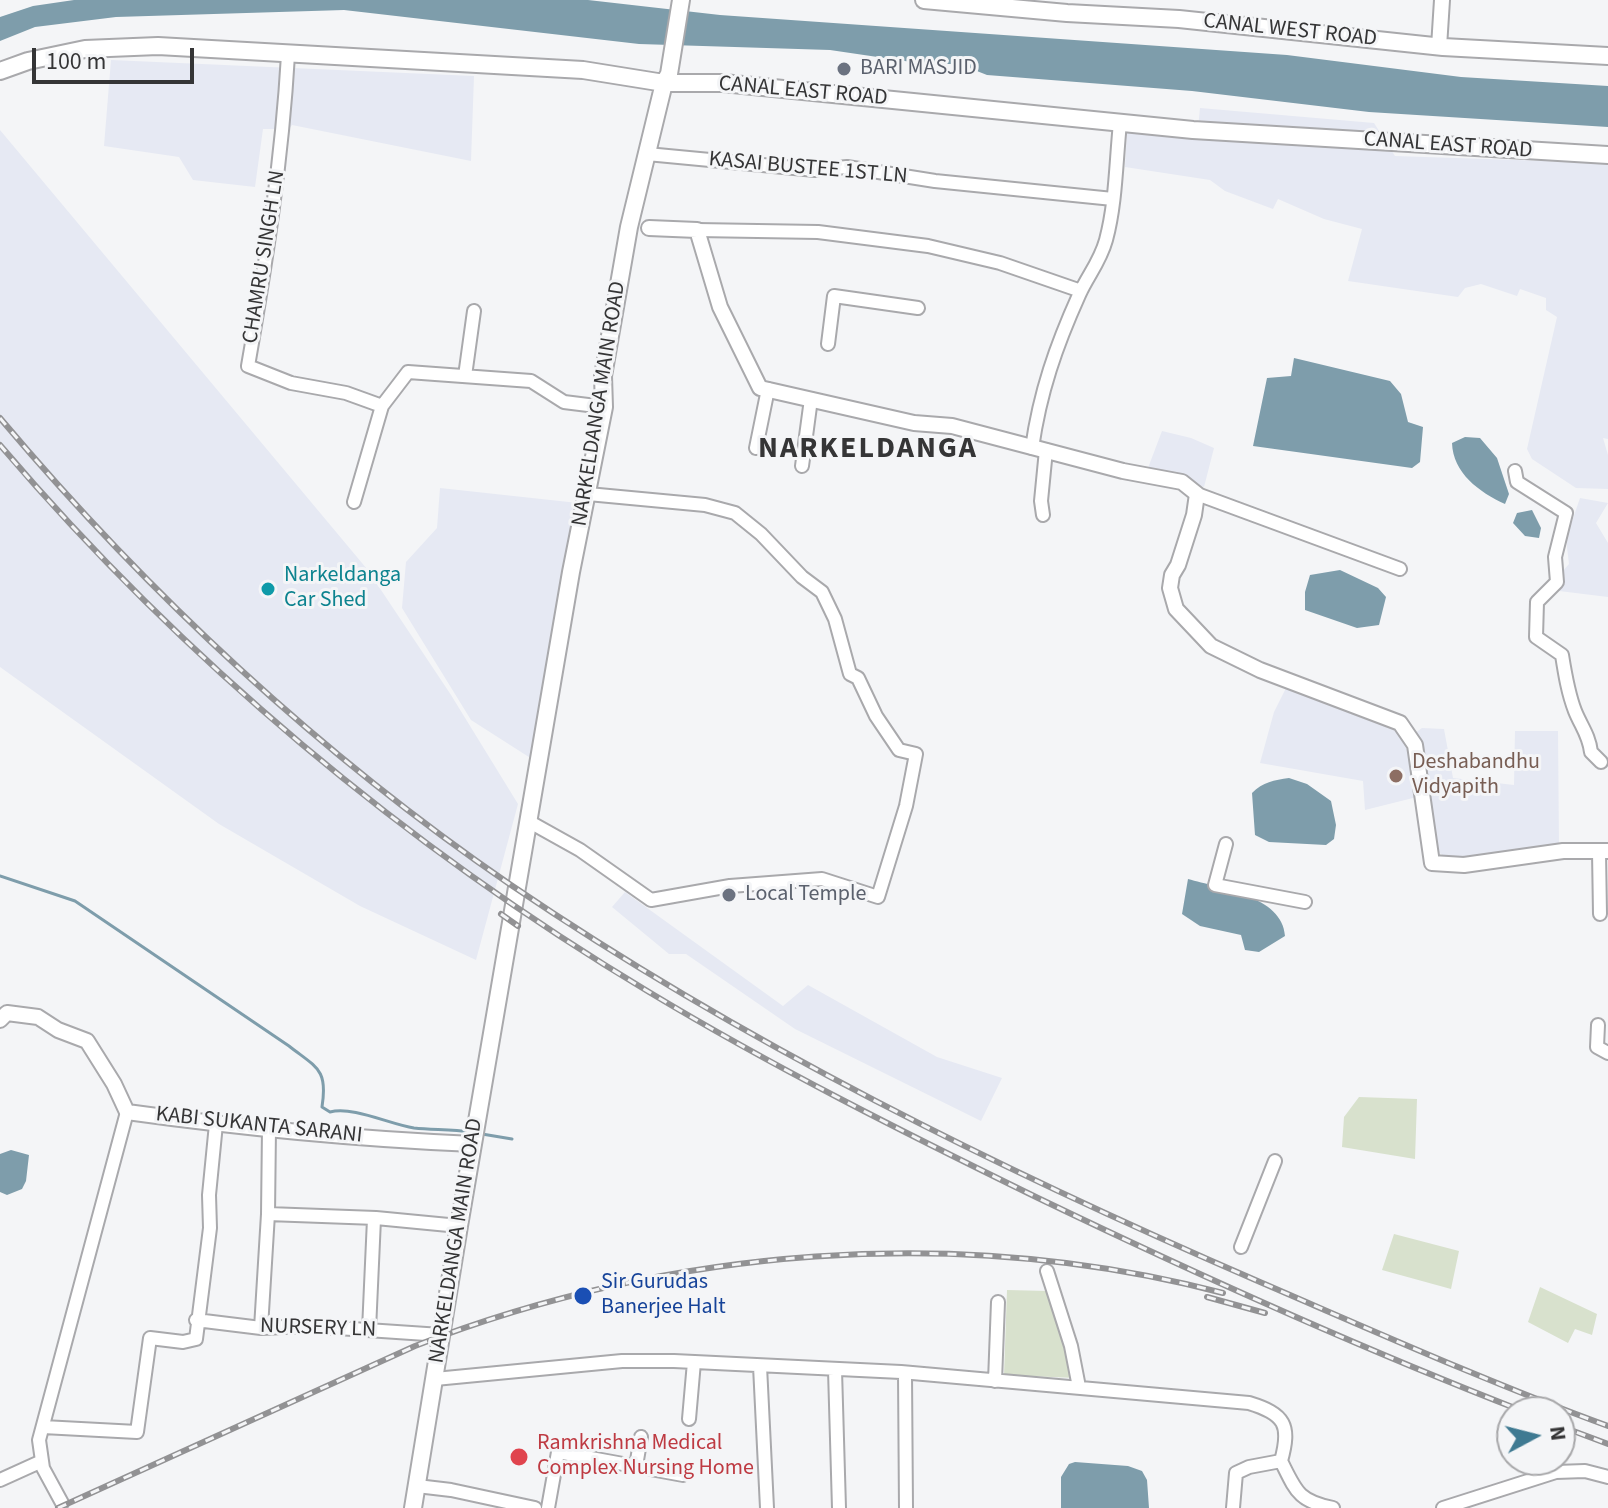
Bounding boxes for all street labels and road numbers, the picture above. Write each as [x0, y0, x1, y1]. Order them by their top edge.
street label: CANAL WEST ROAD [1202, 9, 1378, 53]
street label: CANAL EAST ROAD [718, 71, 888, 113]
street label: CANAL EAST ROAD [1363, 127, 1533, 165]
street label: KASAI BUSTEE 1ST LN [708, 147, 908, 191]
street label: CHAMRU SINGH LN [238, 169, 292, 345]
street label: NARKELDANGA MAIN ROAD [568, 280, 632, 528]
street label: KABI SUKANTA SARANI [154, 1102, 364, 1150]
street label: NARKELDANGA MAIN ROAD [425, 1117, 489, 1365]
street label: NURSERY LN [259, 1314, 377, 1344]

